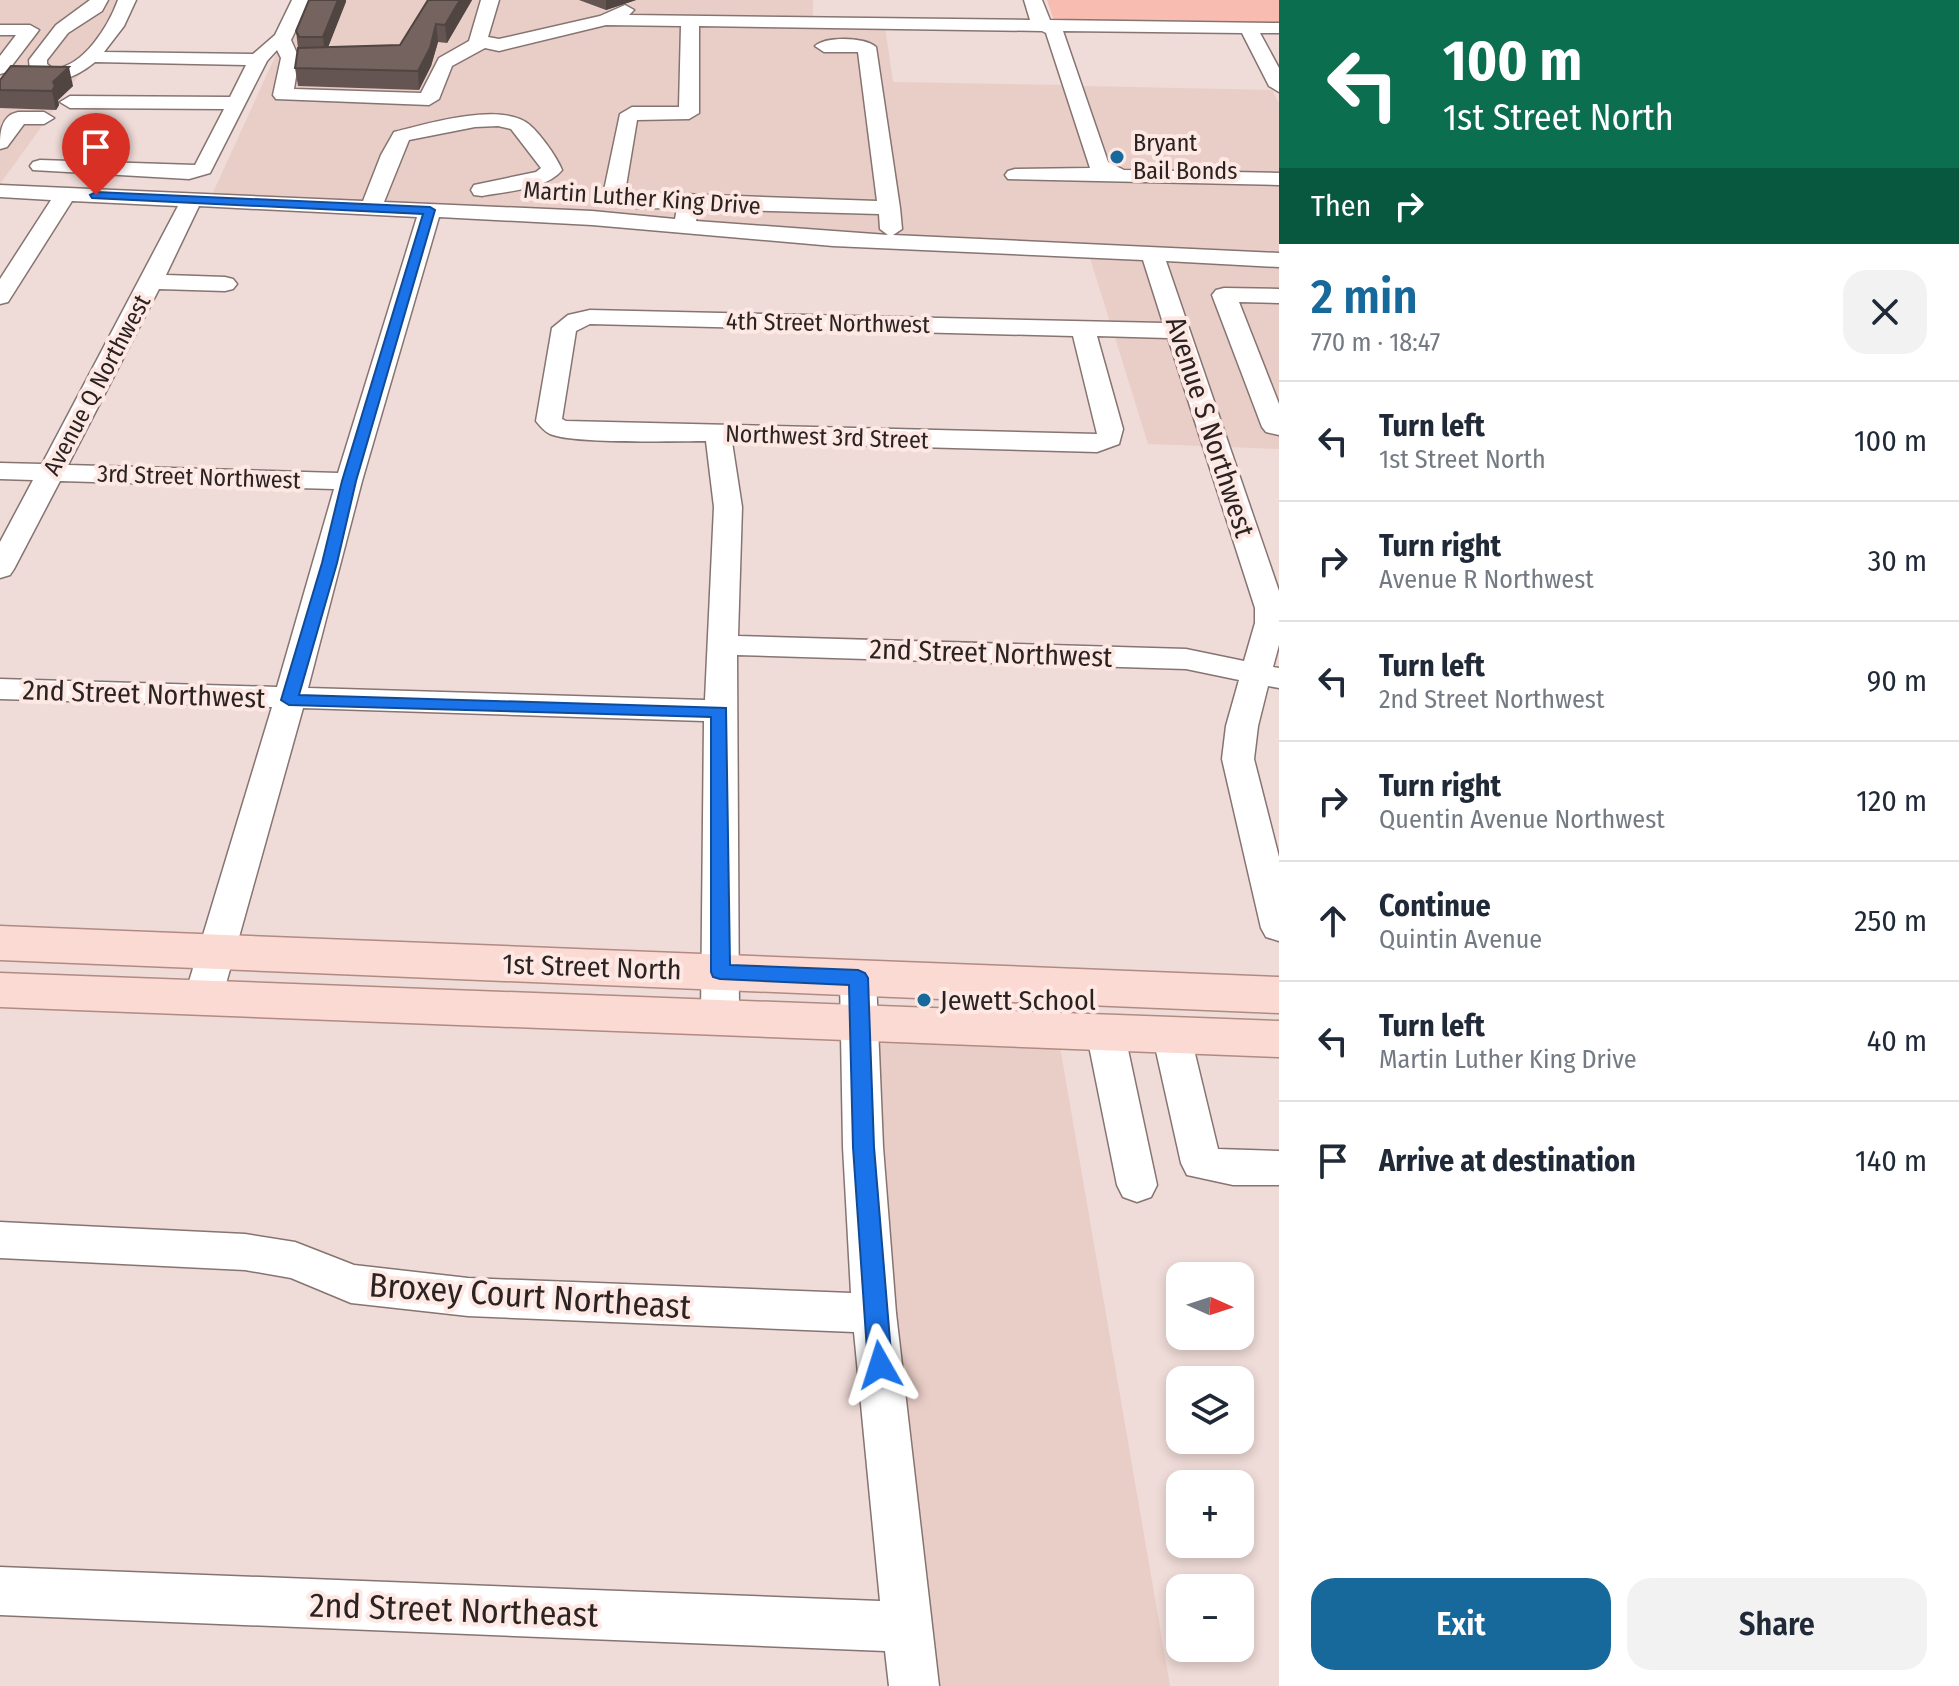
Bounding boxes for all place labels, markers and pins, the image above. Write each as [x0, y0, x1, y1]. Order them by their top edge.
pin [62, 113, 130, 195]
place label: Bryant Bail Bonds [1133, 129, 1237, 185]
marker: Bryant Bail Bonds [1108, 148, 1126, 166]
place label: Jewett School [940, 984, 1096, 1017]
marker: Jewett School [915, 991, 933, 1009]

